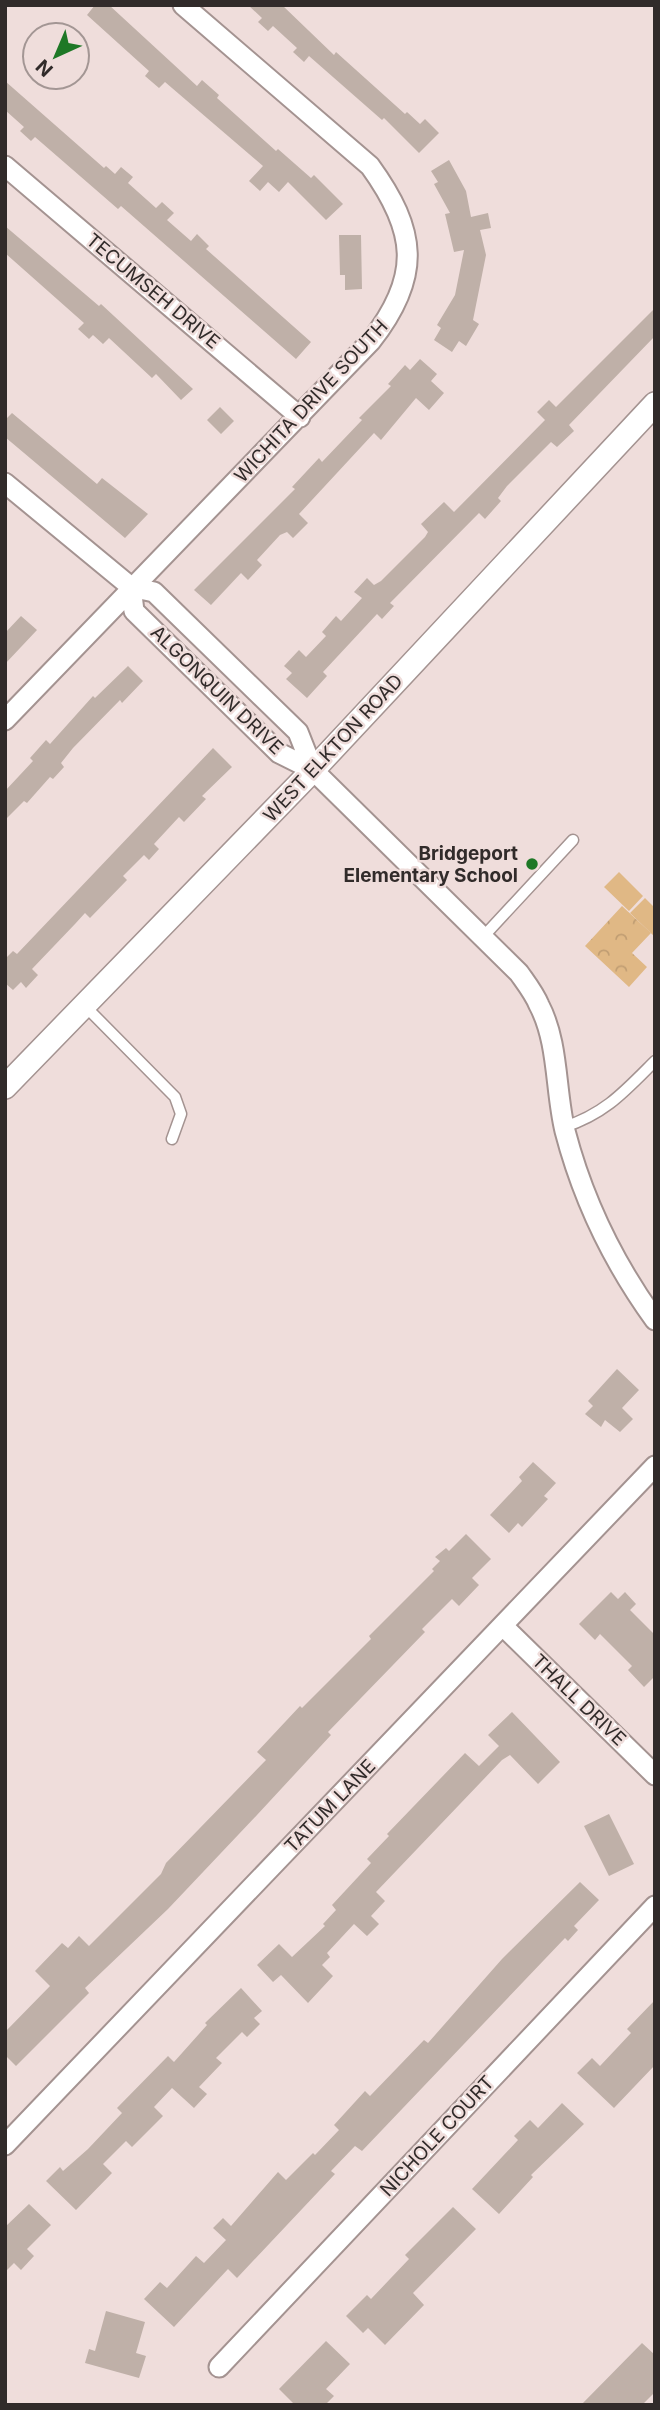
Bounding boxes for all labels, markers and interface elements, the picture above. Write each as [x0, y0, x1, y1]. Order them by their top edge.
north arrow [21, 21, 91, 91]
text: N [31, 55, 58, 81]
street label: TECUMSEH DRIVE [81, 228, 225, 354]
street label: WICHITA DRIVE SOUTH [230, 315, 392, 487]
street label: ALGONQUIN DRIVE [146, 621, 288, 759]
street label: WEST ELKTON ROAD [259, 669, 407, 827]
place label: Bridgeport Elementary School [344, 842, 518, 887]
marker: Bridgeport Elementary School [524, 856, 540, 872]
street label: THALL DRIVE [527, 1649, 631, 1751]
street label: TATUM LANE [280, 1755, 380, 1857]
street label: NICHOLE COURT [375, 2071, 499, 2201]

